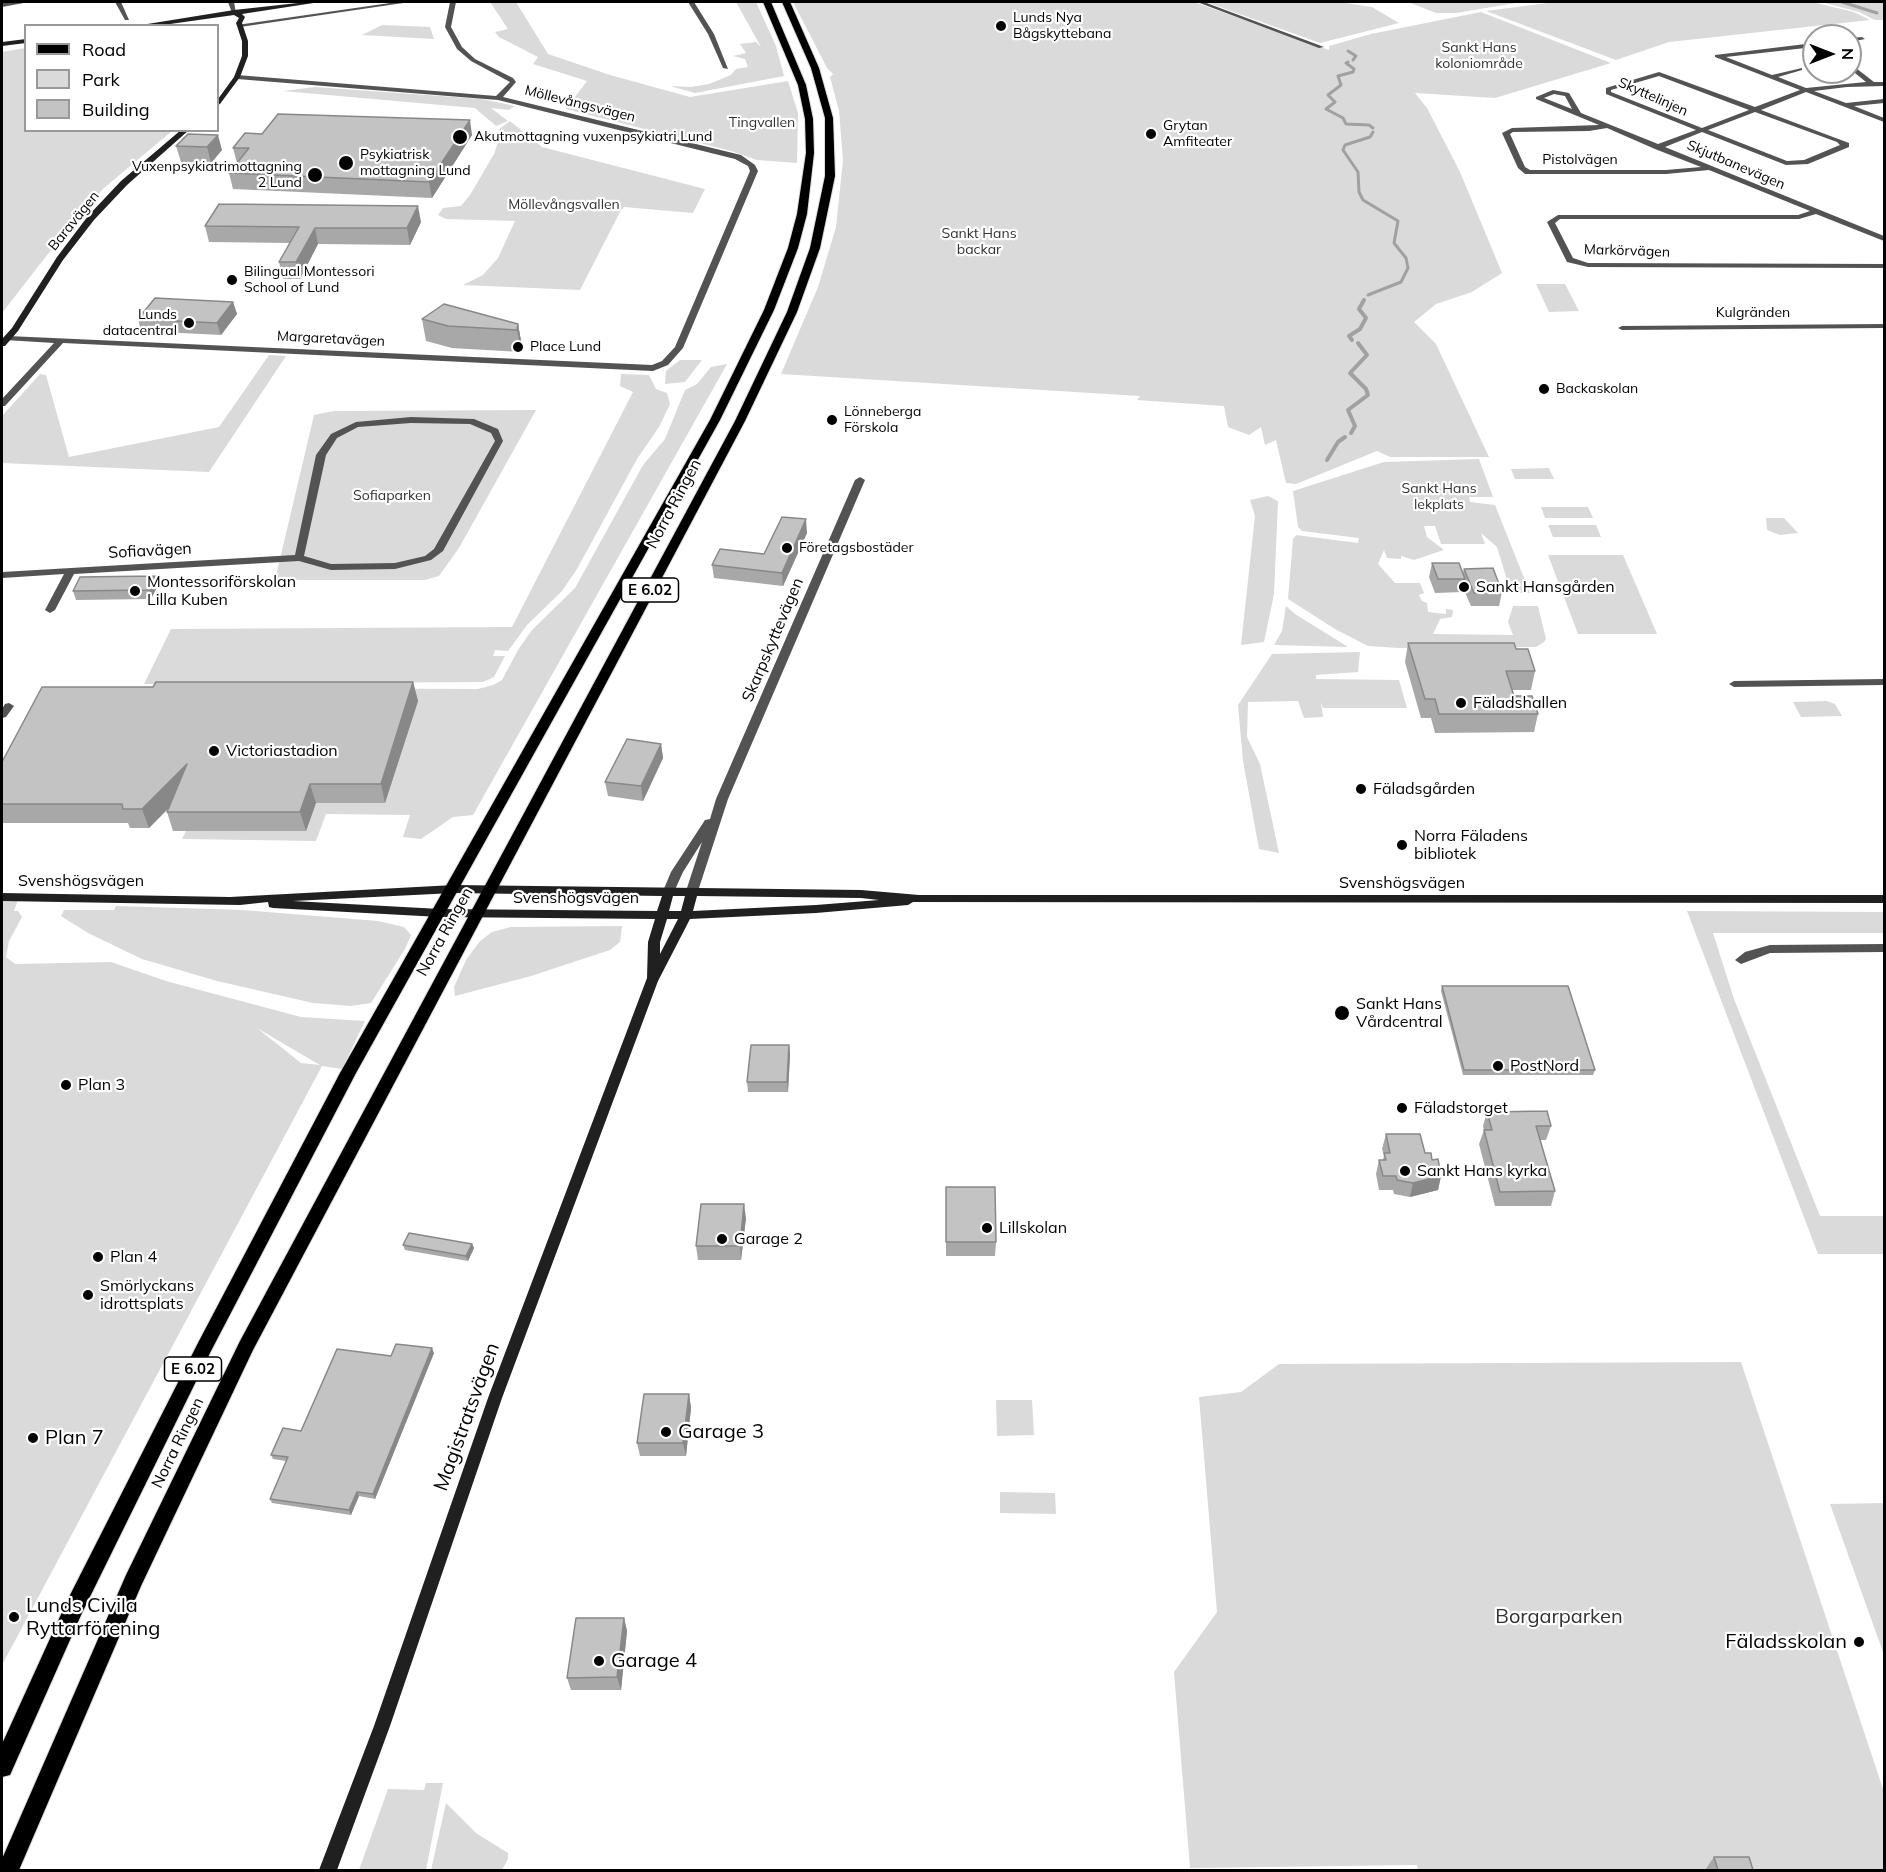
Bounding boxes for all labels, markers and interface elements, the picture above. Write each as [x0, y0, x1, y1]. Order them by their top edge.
place label: Lunds Nya Bågskyttebana [1013, 10, 1111, 42]
marker: Lunds Nya Bågskyttebana [994, 19, 1008, 33]
legend [24, 24, 219, 132]
north arrow [1802, 24, 1862, 84]
text: Road [82, 38, 126, 61]
park label: Sankt Hans koloniområde [1435, 40, 1523, 72]
text: N [1838, 48, 1858, 60]
text: Park [82, 68, 120, 91]
street label: Skyttelinjen [1616, 74, 1690, 120]
street label: Möllevångsvägen [523, 82, 637, 126]
text: Building [82, 98, 150, 121]
park label: Tingvallen [729, 115, 795, 131]
place label: Grytan Amfiteater [1163, 118, 1232, 150]
marker: Grytan Amfiteater [1144, 127, 1158, 141]
marker: Akutmottagning vuxenpsykiatri Lund [451, 128, 469, 146]
place label: Akutmottagning vuxenpsykiatri Lund [474, 129, 712, 145]
street label: Skjutbanevägen [1684, 137, 1788, 193]
place label: Psykiatrisk mottagning Lund [360, 147, 471, 180]
street label: Pistolvägen [1542, 152, 1618, 168]
marker: Psykiatrisk mottagning Lund [337, 154, 355, 172]
place label: Vuxenpsykiatrimottagning 2 Lund [132, 159, 302, 192]
marker: Vuxenpsykiatrimottagning 2 Lund [306, 166, 324, 184]
street label: Baravägen [45, 188, 103, 254]
park label: Möllevångsvallen [508, 197, 620, 213]
park label: Sankt Hans backar [941, 226, 1017, 258]
street label: Markörvägen [1584, 241, 1670, 261]
place label: Bilingual Montessori School of Lund [244, 264, 375, 296]
marker: Bilingual Montessori School of Lund [225, 273, 239, 287]
street label: Kulgränden [1716, 305, 1790, 321]
place label: Lunds datacentral [103, 307, 177, 340]
marker: Lunds datacentral [182, 316, 196, 330]
street label: Margaretavägen [277, 328, 385, 350]
place label: Place Lund [530, 339, 601, 355]
marker: Place Lund [511, 340, 525, 354]
place label: Backaskolan [1556, 381, 1638, 397]
marker: Backaskolan [1537, 382, 1551, 396]
place label: Lönneberga Förskola [844, 404, 921, 436]
marker: Lönneberga Förskola [825, 413, 839, 427]
street label: Norra Ringen [642, 456, 706, 552]
park label: Sankt Hans lekplats [1401, 481, 1477, 514]
park label: Sofiaparken [353, 488, 431, 504]
street label: Sofiavägen [108, 539, 192, 563]
place label: Företagsbostäder [799, 540, 914, 556]
marker: Företagsbostäder [780, 541, 794, 555]
place label: Montessoriförskolan Lilla Kuben [147, 572, 296, 610]
street label: Skarpskyttevägen [738, 575, 808, 705]
place label: Sankt Hansgården [1476, 577, 1615, 597]
road number: E 6.02 [622, 578, 678, 602]
marker: Sankt Hansgården [1457, 580, 1471, 594]
marker: Montessoriförskolan Lilla Kuben [128, 584, 142, 598]
place label: Fäladshallen [1473, 693, 1567, 713]
marker: Fäladshallen [1454, 696, 1468, 710]
place label: Victoriastadion [226, 741, 338, 761]
marker: Victoriastadion [207, 744, 221, 758]
place label: Fäladsgården [1373, 779, 1475, 799]
marker: Fäladsgården [1354, 782, 1368, 796]
place label: Norra Fäladens bibliotek [1414, 826, 1528, 864]
marker: Norra Fäladens bibliotek [1395, 838, 1409, 852]
street label: Svenshögsvägen [18, 871, 144, 891]
street label: Svenshögsvägen [1339, 873, 1465, 893]
street label: Norra Ringen [413, 884, 477, 980]
street label: Svenshögsvägen [513, 888, 639, 908]
place label: Sankt Hans Vårdcentral [1356, 994, 1443, 1032]
marker: Sankt Hans Vårdcentral [1333, 1004, 1351, 1022]
place label: PostNord [1510, 1056, 1579, 1076]
marker: PostNord [1491, 1059, 1505, 1073]
place label: Plan 3 [78, 1075, 125, 1095]
marker: Plan 3 [59, 1078, 73, 1092]
place label: Fäladstorget [1414, 1098, 1508, 1118]
marker: Fäladstorget [1395, 1101, 1409, 1115]
place label: Sankt Hans kyrka [1417, 1161, 1547, 1181]
marker: Sankt Hans kyrka [1398, 1164, 1412, 1178]
place label: Lillskolan [999, 1218, 1067, 1238]
marker: Lillskolan [980, 1221, 994, 1235]
place label: Garage 2 [734, 1229, 803, 1249]
marker: Garage 2 [715, 1232, 729, 1246]
place label: Plan 4 [110, 1247, 157, 1267]
marker: Plan 4 [91, 1250, 105, 1264]
place label: Smörlyckans idrottsplats [100, 1276, 194, 1314]
marker: Smörlyckans idrottsplats [81, 1288, 95, 1302]
street label: Magistratsvägen [429, 1340, 505, 1494]
road number: E 6.02 [164, 1357, 222, 1381]
street label: Norra Ringen [148, 1395, 208, 1491]
place label: Garage 3 [678, 1420, 764, 1444]
marker: Garage 3 [659, 1425, 673, 1439]
place label: Plan 7 [45, 1426, 104, 1450]
marker: Plan 7 [26, 1431, 40, 1445]
place label: Lunds Civila Ryttarförening [26, 1594, 160, 1641]
park label: Borgarparken [1495, 1605, 1623, 1629]
marker: Lunds Civila Ryttarförening [7, 1610, 21, 1624]
place label: Fäladsskolan [1725, 1630, 1847, 1654]
marker: Fäladsskolan [1852, 1635, 1866, 1649]
place label: Garage 4 [611, 1649, 697, 1673]
marker: Garage 4 [592, 1654, 606, 1668]

